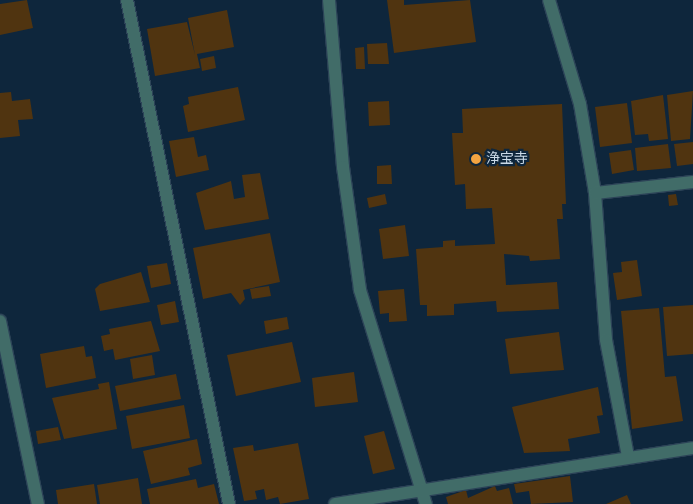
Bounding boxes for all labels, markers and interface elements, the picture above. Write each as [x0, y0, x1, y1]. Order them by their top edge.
place label: 浄宝寺 [486, 151, 528, 167]
marker: 浄宝寺 [470, 153, 482, 165]

